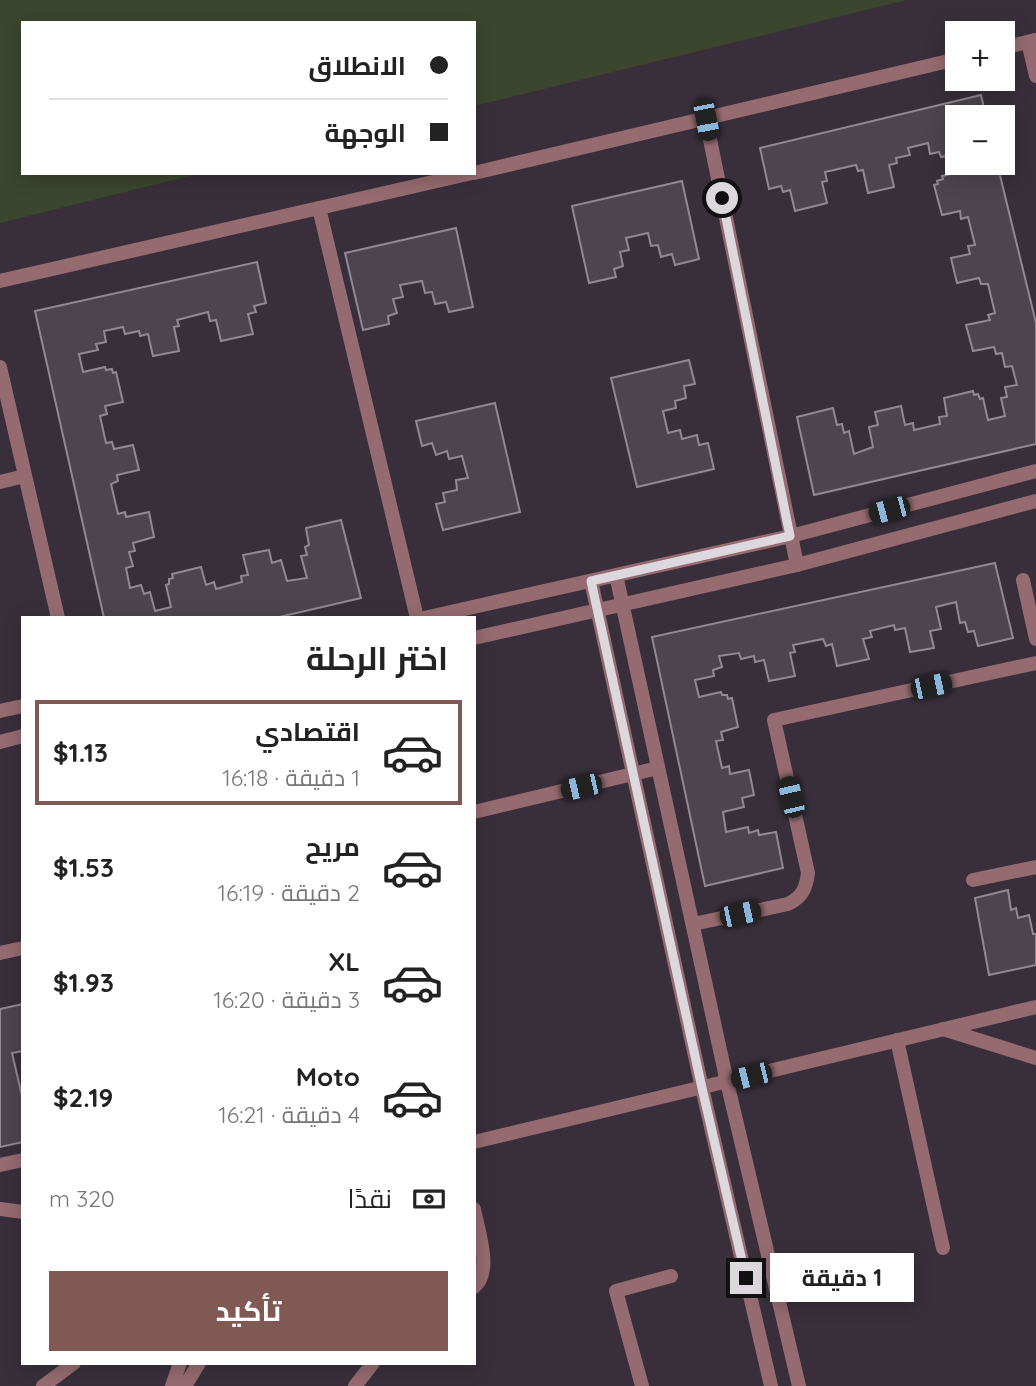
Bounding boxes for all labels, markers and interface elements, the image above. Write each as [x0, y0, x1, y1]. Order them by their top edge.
map controls [945, 21, 1015, 175]
button: + [945, 21, 1015, 91]
text: الانطلاق [308, 49, 406, 82]
car [692, 97, 721, 143]
button: − [945, 105, 1015, 175]
text: الوجهة [325, 116, 406, 149]
route start [706, 182, 738, 214]
car [866, 494, 913, 526]
text: اختر الرحلة [306, 638, 448, 678]
car [909, 671, 954, 701]
text: اقتصادي [255, 715, 360, 748]
icon: car [381, 721, 444, 784]
text: $1.13 [53, 736, 108, 769]
text: 1 دقيقة · 16:18 [222, 763, 360, 792]
car [559, 772, 604, 802]
car [777, 774, 806, 820]
text: مريح [305, 830, 360, 863]
icon: car [381, 836, 444, 899]
text: $1.53 [53, 851, 114, 884]
text: 2 دقيقة · 16:19 [218, 878, 360, 907]
car [718, 899, 763, 929]
text: XL [328, 945, 360, 978]
icon: car [381, 951, 444, 1014]
text: $1.93 [53, 966, 114, 999]
text: 3 دقيقة · 16:20 [213, 985, 360, 1014]
text: Moto [296, 1060, 360, 1093]
car [729, 1061, 774, 1091]
icon: car [381, 1066, 444, 1129]
text: $2.19 [53, 1081, 113, 1114]
text: 4 دقيقة · 16:21 [218, 1100, 360, 1129]
icon: cash [410, 1180, 448, 1218]
text: نقدًا [348, 1182, 392, 1215]
text: 320 m [49, 1184, 115, 1213]
callout: 1 دقيقة [770, 1254, 914, 1302]
route end [730, 1262, 762, 1294]
text: 1 دقيقة [802, 1263, 882, 1292]
button: تأكيد [49, 1271, 448, 1351]

